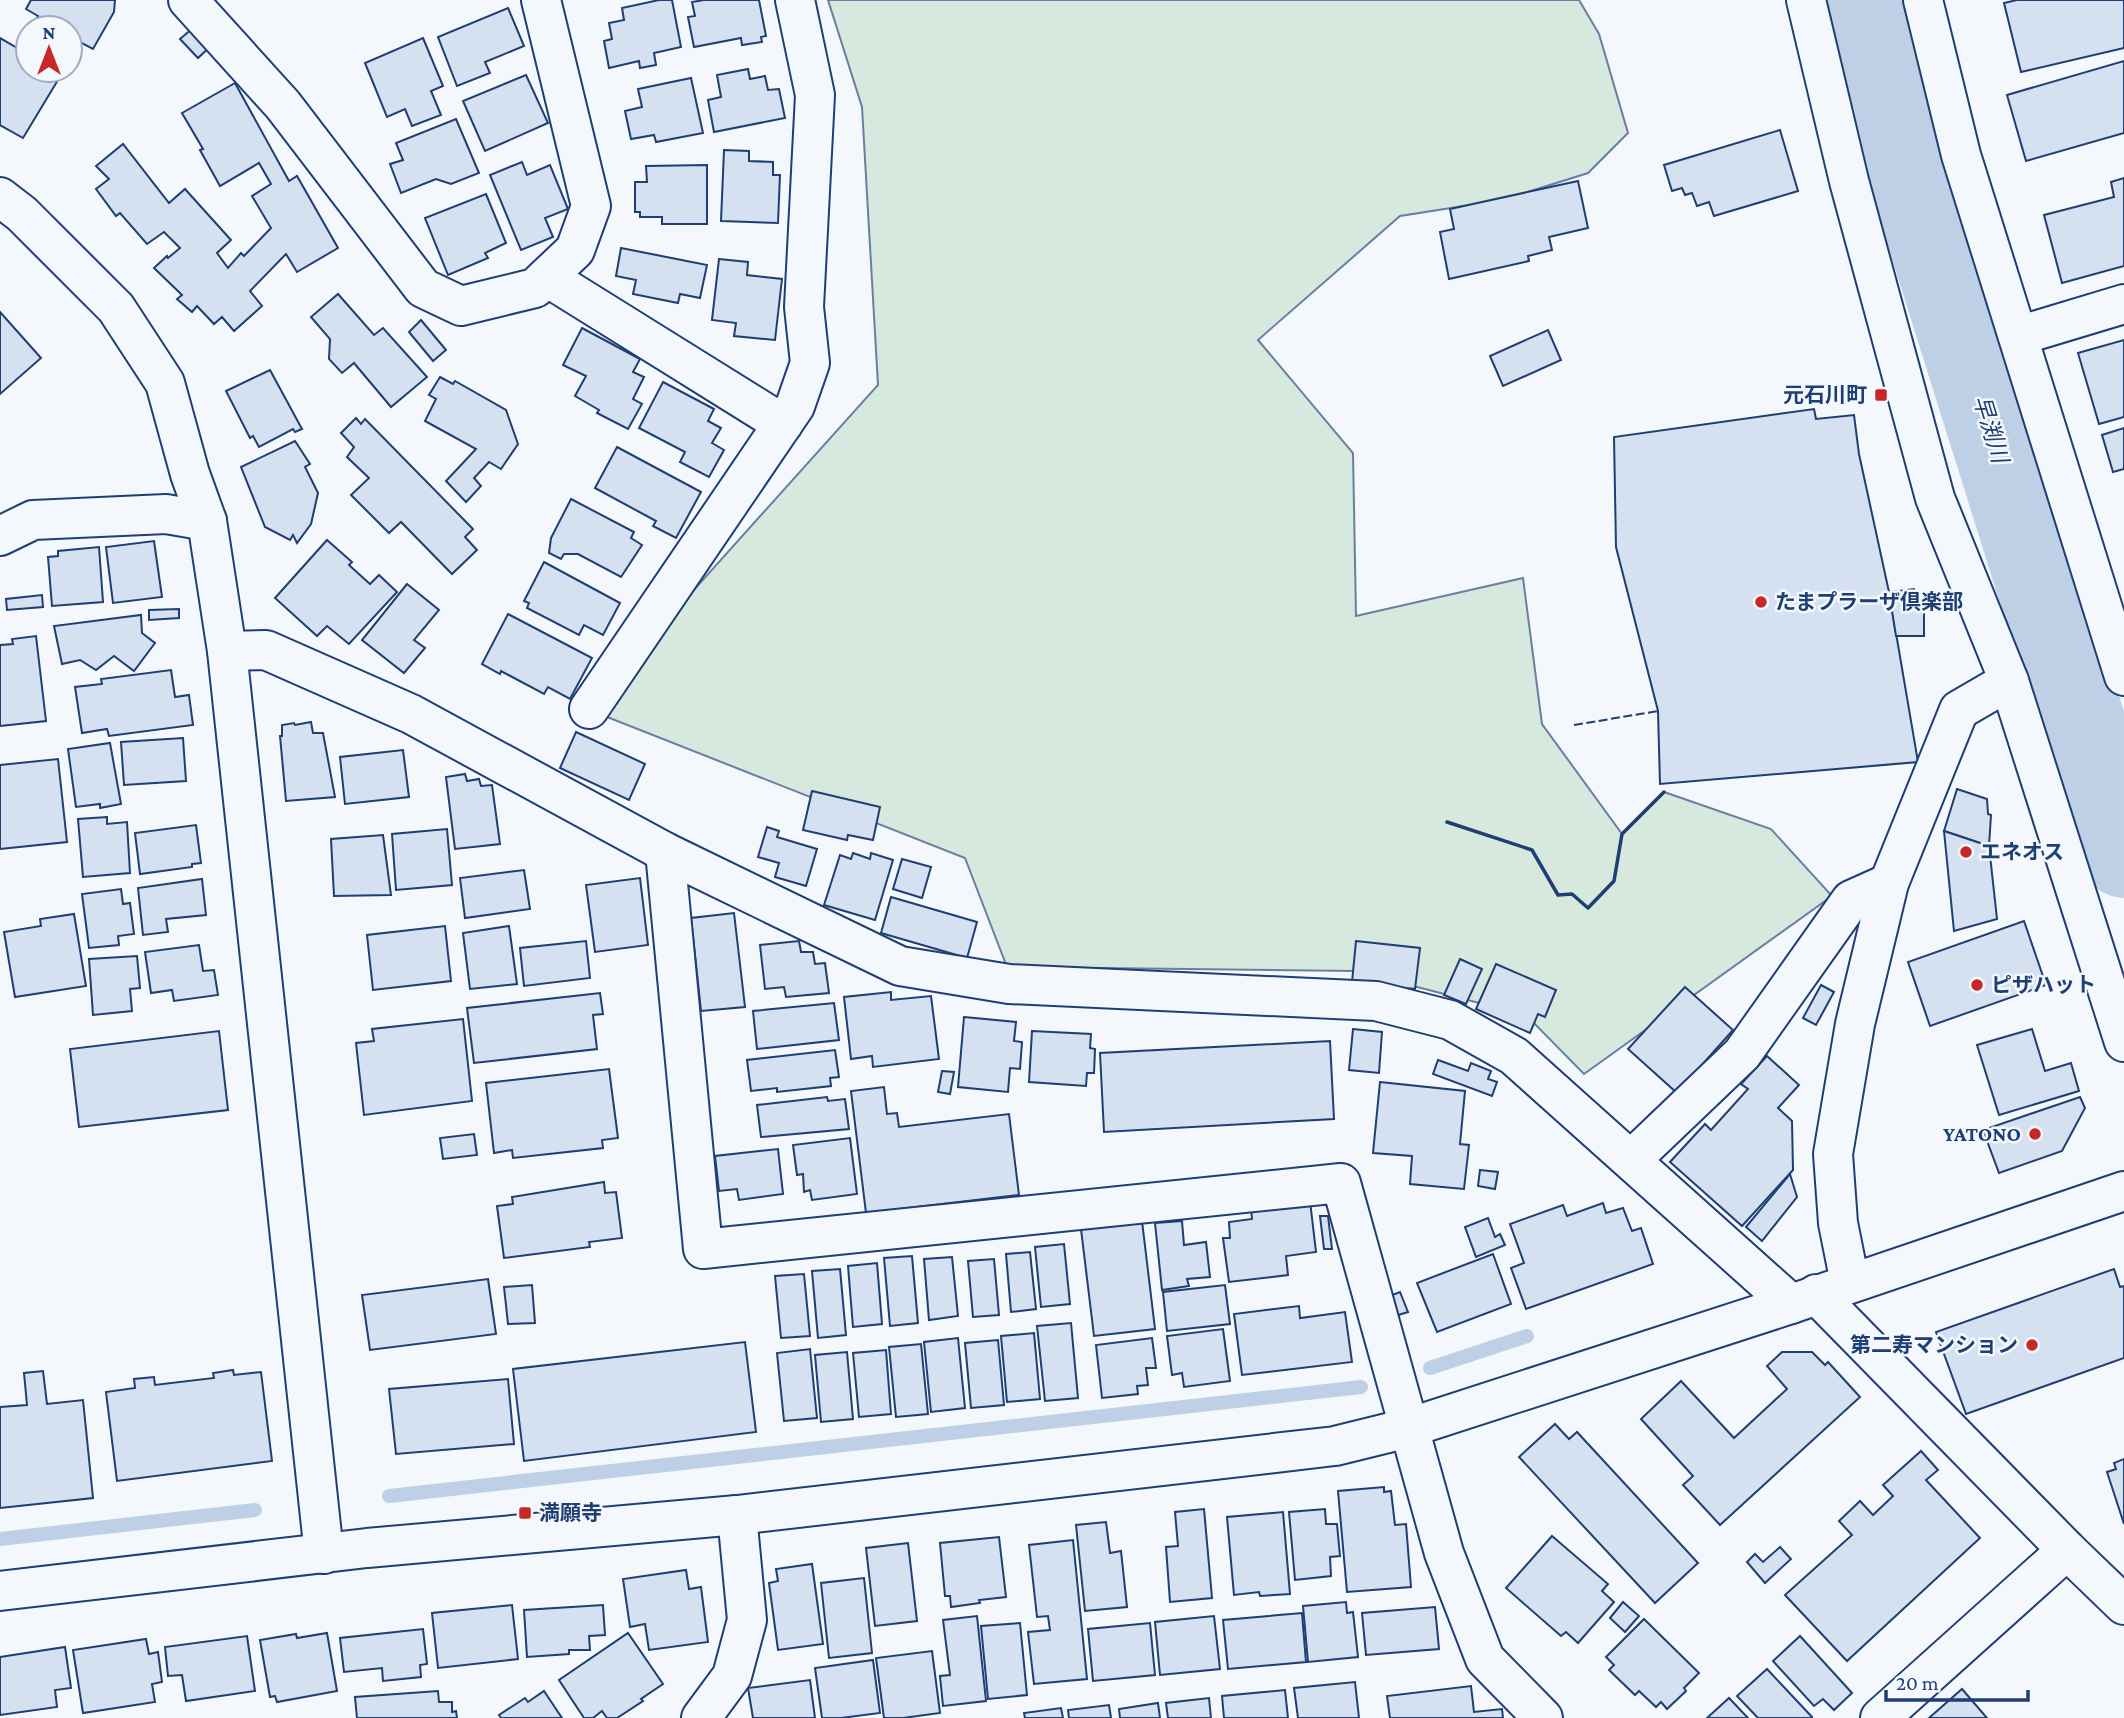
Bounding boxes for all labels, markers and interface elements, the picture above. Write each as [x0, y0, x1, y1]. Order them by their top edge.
north arrow [14, 14, 84, 84]
text: N [43, 22, 56, 43]
place label: 元石川町 [1783, 383, 1867, 407]
marker: 元石川町 [1873, 387, 1889, 403]
water label: 早渕川 [1968, 392, 2014, 469]
place label: たまプラーザ倶楽部 [1775, 590, 1963, 614]
marker: たまプラーザ倶楽部 [1753, 594, 1769, 610]
place label: エネオス [1980, 840, 2064, 864]
marker: エネオス [1958, 844, 1974, 860]
place label: ピザハット [1991, 973, 2096, 997]
marker: ピザハット [1969, 977, 1985, 993]
place label: YATONO [1943, 1122, 2021, 1146]
marker: YATONO [2027, 1126, 2043, 1142]
place label: 第二寿マンション [1850, 1333, 2018, 1357]
marker: 第二寿マンション [2024, 1337, 2040, 1353]
place label: 満願寺 [539, 1501, 602, 1525]
marker: 満願寺 [517, 1505, 533, 1521]
scale bar [1886, 1658, 2028, 1702]
text: 20 m [1896, 1671, 1939, 1695]

